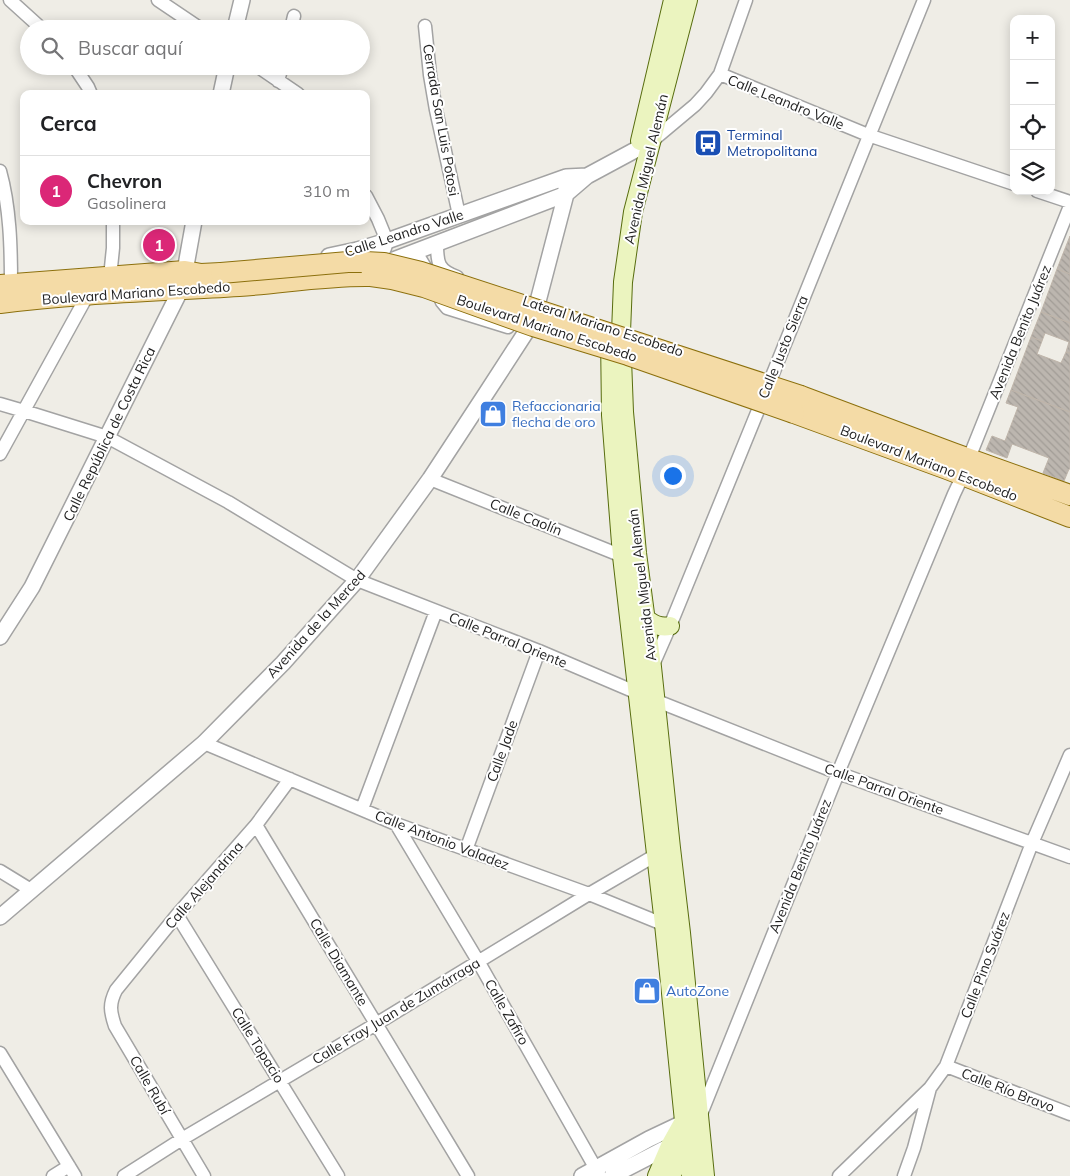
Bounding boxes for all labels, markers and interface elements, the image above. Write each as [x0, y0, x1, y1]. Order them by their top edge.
map controls [1010, 15, 1055, 195]
button: + [1010, 15, 1055, 60]
search box [20, 20, 370, 75]
icon: search [38, 34, 66, 62]
text: Buscar aquí [78, 36, 182, 60]
street label: Cerrada San Luis Potosi [419, 43, 463, 197]
button: − [1010, 60, 1055, 105]
street label: Calle Leandro Valle [725, 70, 847, 134]
street label: Avenida Miguel Alemán [620, 92, 672, 246]
button: locate [1010, 105, 1055, 150]
text: Cerca [40, 110, 97, 136]
place label: Terminal Metropolitana [727, 126, 817, 160]
bus stop icon: Terminal Metropolitana [693, 128, 723, 158]
button: layers [1010, 150, 1055, 195]
text: Chevron [87, 169, 162, 193]
text: 1 [51, 181, 61, 201]
text: 310 m [303, 181, 350, 201]
text: Gasolinera [87, 193, 166, 213]
street label: Calle Leandro Valle [342, 205, 466, 261]
pin: 1 [143, 226, 175, 264]
street label: Avenida Benito Juárez [985, 262, 1055, 402]
street label: Boulevard Mariano Escobedo [41, 277, 231, 309]
street label: Boulevard Mariano Escobedo [455, 290, 639, 366]
street label: Lateral Mariano Escobedo [520, 291, 686, 361]
street label: Calle Justo Sierra [754, 293, 812, 401]
street label: Calle República de Costa Rica [59, 344, 159, 524]
place label: Refaccionaria flecha de oro [512, 397, 601, 431]
shop icon: Refaccionaria flecha de oro [478, 399, 508, 429]
street label: Boulevard Mariano Escobedo [838, 421, 1020, 505]
your location [660, 463, 686, 489]
street label: Calle Caolín [487, 494, 565, 540]
street label: Avenida Miguel Alemán [624, 508, 660, 662]
street label: Avenida de la Merced [263, 566, 369, 682]
street label: Calle Parral Oriente [446, 608, 570, 672]
street label: Calle Jade [482, 718, 522, 784]
street label: Calle Parral Oriente [822, 759, 946, 819]
street label: Avenida Benito Juárez [765, 796, 835, 936]
street label: Calle Antonio Valadez [372, 806, 512, 874]
street label: Calle Alejandrina [161, 837, 247, 933]
street label: Calle Pino Suárez [956, 909, 1014, 1021]
street label: Calle Diamante [306, 915, 372, 1009]
street label: Calle Fray Juan de Zumárraga [309, 954, 483, 1068]
street label: Calle Zafiro [481, 976, 533, 1048]
shop icon: AutoZone [632, 976, 662, 1006]
place label: AutoZone [666, 982, 729, 1000]
street label: Calle Topacio [228, 1004, 288, 1086]
street label: Calle Rubí [126, 1052, 174, 1118]
street label: Calle Río Bravo [959, 1064, 1057, 1116]

